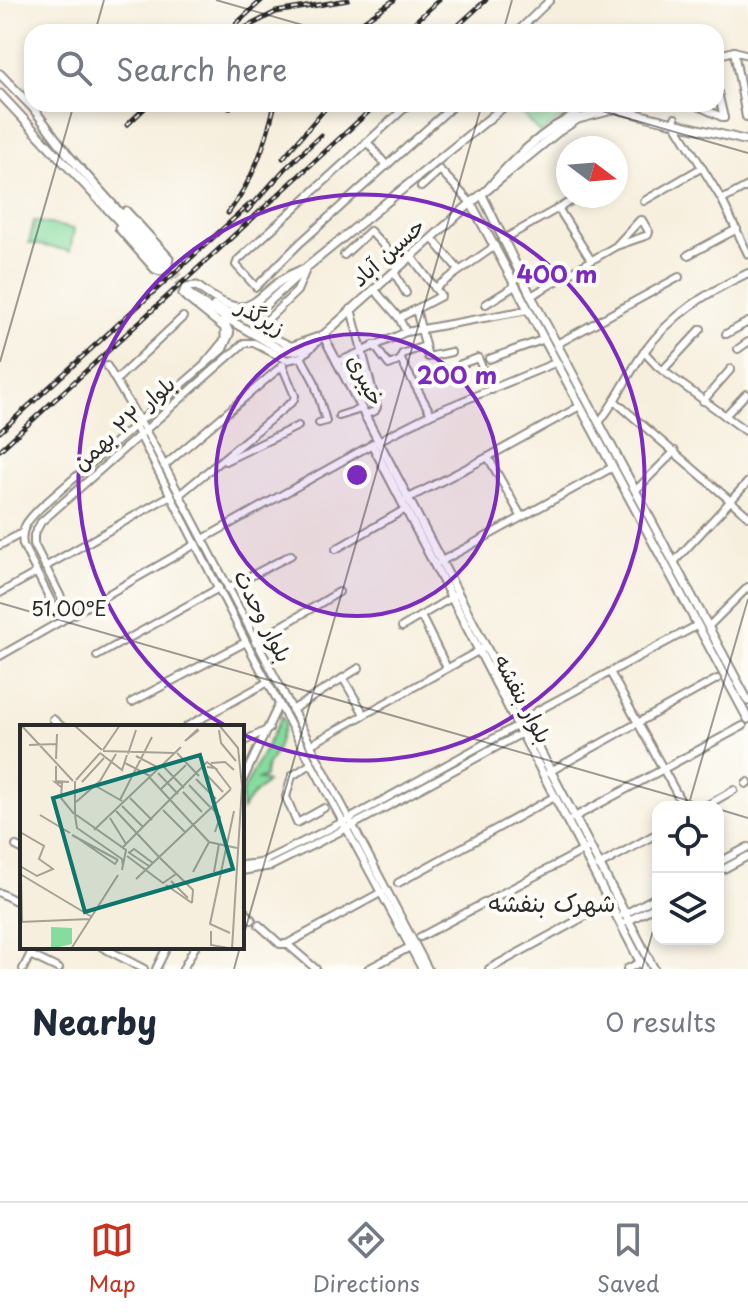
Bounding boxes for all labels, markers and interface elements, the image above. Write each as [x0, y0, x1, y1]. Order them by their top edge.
search box [24, 24, 724, 112]
icon: search [52, 46, 96, 90]
text: Search here [116, 46, 288, 91]
north arrow [556, 136, 628, 208]
street label: حسین آباد [343, 209, 431, 293]
text: 400 m [516, 255, 598, 291]
street label: زیرگذر [230, 288, 292, 343]
street label: خیبری [340, 348, 394, 411]
text: 200 m [417, 356, 497, 392]
street label: بلوار ۲۲ بهمن [64, 367, 182, 477]
centre of rings [343, 461, 371, 489]
street label: بلوار وحدت [227, 563, 302, 667]
text: 51.00°E [31, 593, 107, 623]
street label: بلوار بنفشه [487, 648, 562, 749]
inset map [20, 725, 244, 949]
map controls [652, 801, 724, 945]
button: locate [652, 801, 724, 873]
button: layers [652, 873, 724, 945]
district label: شهرک بنفشه [489, 884, 615, 920]
text: Nearby [32, 995, 157, 1047]
text: 0 results [605, 1002, 716, 1041]
tab: Map [89, 1218, 136, 1299]
tab: Directions [313, 1218, 420, 1299]
tab: Saved [597, 1218, 659, 1299]

